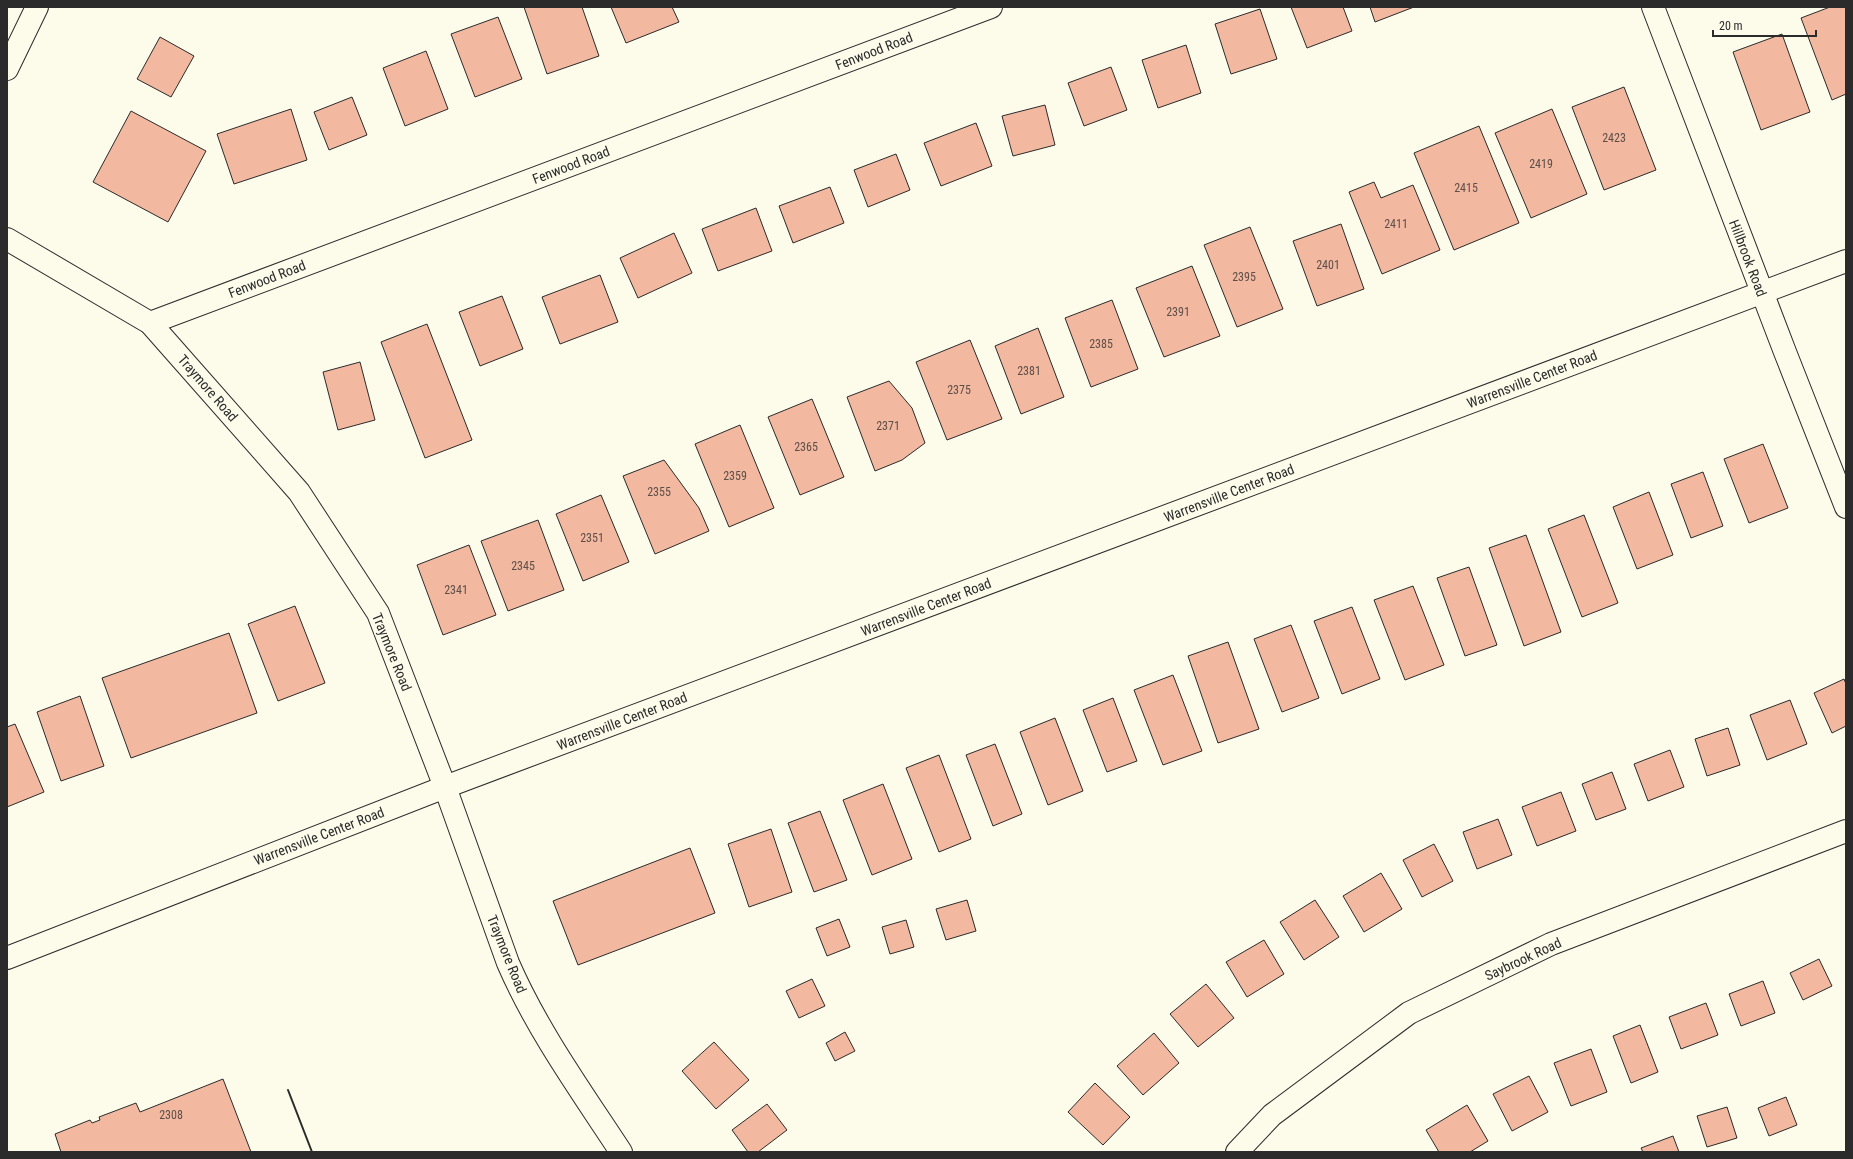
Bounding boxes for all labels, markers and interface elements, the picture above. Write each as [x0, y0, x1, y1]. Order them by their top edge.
scale bar [1713, 12, 1816, 38]
text: 20 m [1719, 19, 1743, 33]
street label: Fenwood Road [833, 29, 915, 73]
house number: 2423 [1602, 131, 1626, 145]
street label: Fenwood Road [530, 143, 612, 187]
house number: 2419 [1529, 157, 1553, 171]
house number: 2415 [1454, 181, 1478, 195]
house number: 2411 [1384, 217, 1408, 231]
street label: Hillbrook Road [1726, 217, 1770, 299]
street label: Fenwood Road [226, 257, 308, 301]
house number: 2401 [1316, 258, 1340, 272]
house number: 2395 [1232, 270, 1256, 284]
house number: 2391 [1166, 305, 1190, 319]
house number: 2385 [1089, 337, 1113, 351]
street label: Warrensville Center Road [1465, 347, 1599, 411]
street label: Traymore Road [175, 352, 241, 424]
house number: 2381 [1017, 364, 1041, 378]
house number: 2375 [947, 383, 971, 397]
house number: 2371 [876, 419, 900, 433]
house number: 2365 [794, 440, 818, 454]
street label: Warrensville Center Road [1162, 461, 1296, 525]
house number: 2359 [723, 469, 747, 483]
house number: 2355 [647, 485, 671, 499]
house number: 2351 [580, 531, 604, 545]
house number: 2345 [511, 559, 535, 573]
street label: Warrensville Center Road [859, 575, 993, 639]
house number: 2341 [444, 583, 468, 597]
street label: Traymore Road [369, 611, 415, 693]
street label: Warrensville Center Road [555, 689, 689, 753]
street label: Warrensville Center Road [252, 804, 386, 868]
street label: Traymore Road [484, 913, 530, 995]
street label: Saybrook Road [1482, 934, 1564, 984]
house number: 2308 [159, 1108, 183, 1122]

